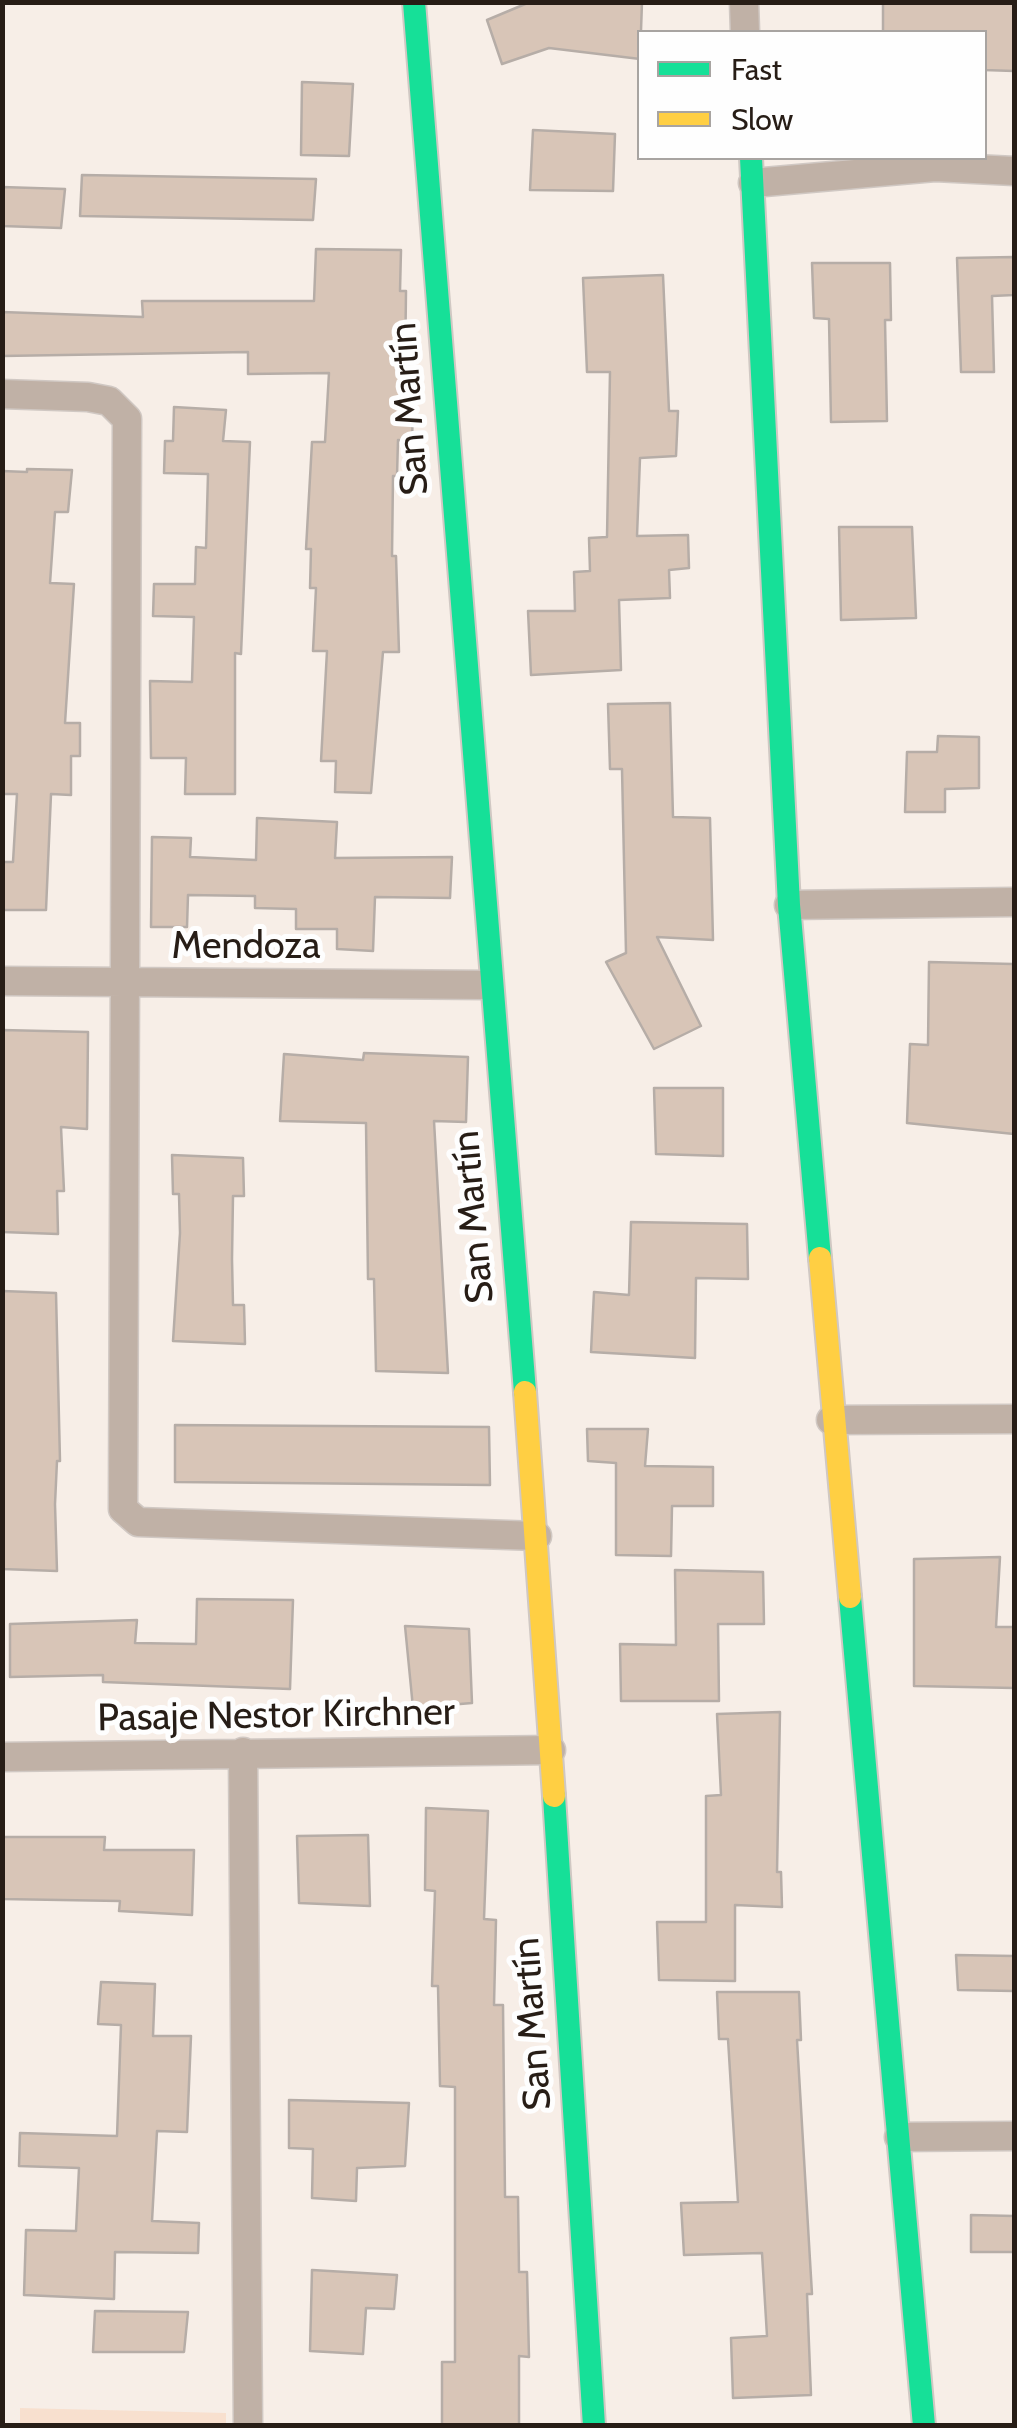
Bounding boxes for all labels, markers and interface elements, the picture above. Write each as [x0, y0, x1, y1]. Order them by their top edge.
legend [637, 30, 987, 160]
text: Fast [731, 51, 782, 88]
text: Slow [731, 101, 793, 138]
street label: San Martín [381, 321, 439, 497]
street label: Mendoza [172, 924, 320, 970]
street label: San Martín [444, 1129, 504, 1305]
street label: Pasaje Nestor Kirchner [97, 1690, 455, 1742]
street label: San Martín [504, 1936, 562, 2112]

